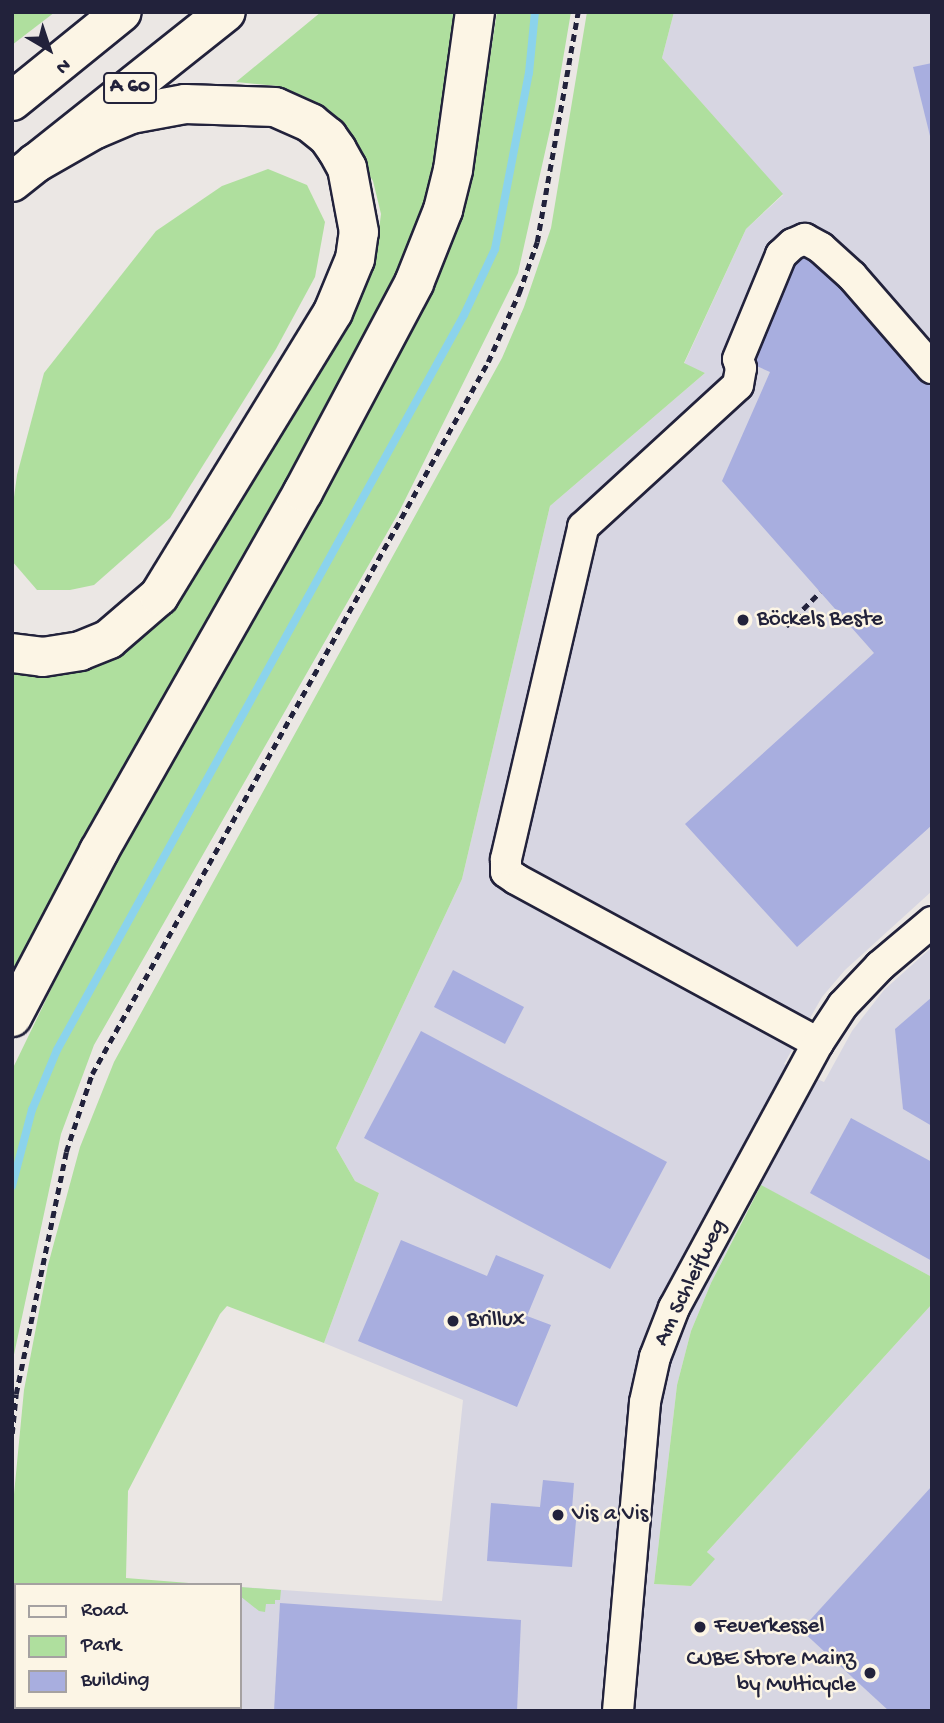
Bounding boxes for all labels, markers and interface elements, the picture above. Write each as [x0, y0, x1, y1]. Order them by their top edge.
north arrow [14, 14, 84, 84]
text: N [50, 53, 75, 79]
road number: A 60 [102, 70, 158, 106]
place label: Böckels Beste [757, 606, 883, 634]
marker: Böckels Beste [735, 612, 751, 628]
street label: Am Schleifweg [648, 1215, 734, 1351]
place label: Brillux [467, 1307, 525, 1335]
marker: Brillux [445, 1313, 461, 1329]
place label: Vis a Vis [572, 1501, 648, 1529]
marker: Vis a Vis [550, 1507, 566, 1523]
legend [14, 1583, 242, 1709]
text: Road [81, 1599, 127, 1624]
place label: Feuerkessel [714, 1613, 824, 1641]
marker: Feuerkessel [692, 1619, 708, 1635]
text: Park [81, 1634, 121, 1659]
place label: CUBE Store Mainz by Multicycle [686, 1646, 856, 1700]
marker: CUBE Store Mainz by Multicycle [862, 1665, 878, 1681]
text: Building [81, 1669, 150, 1694]

